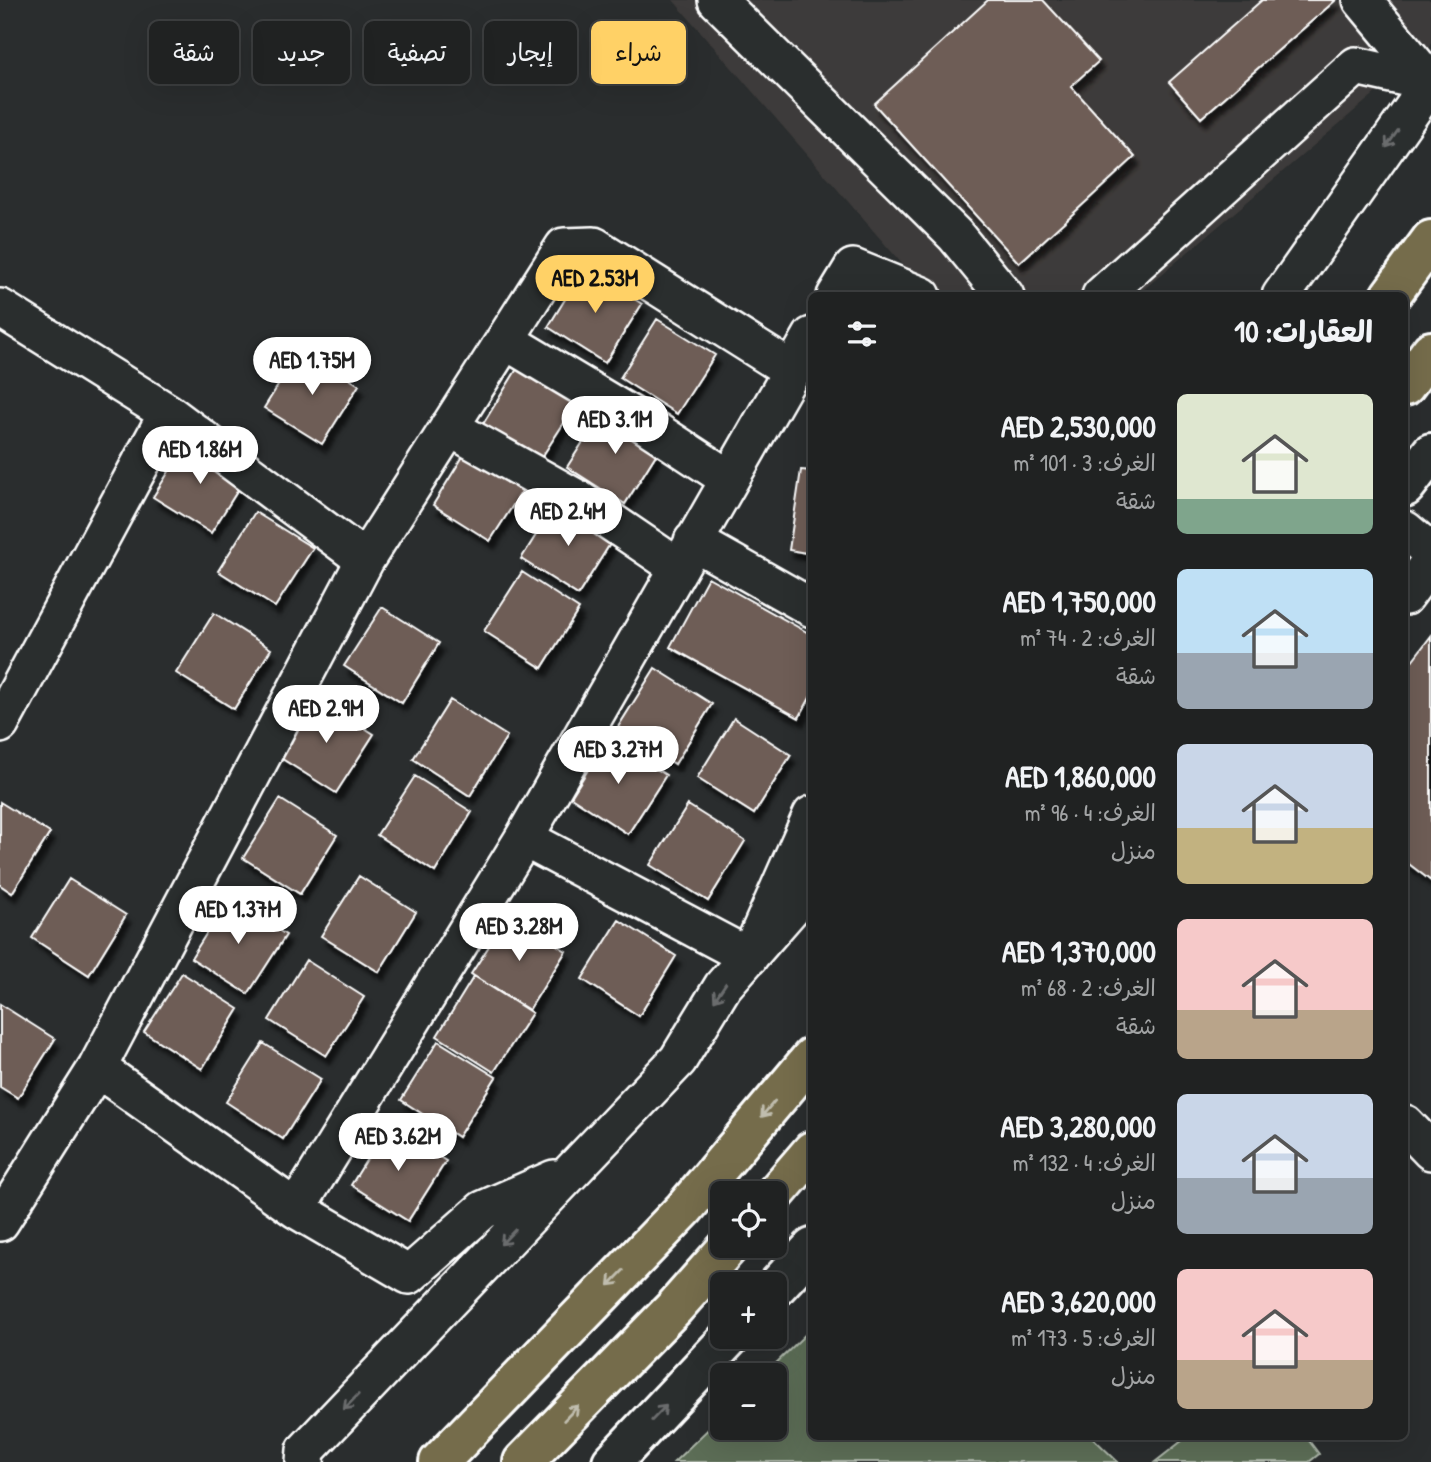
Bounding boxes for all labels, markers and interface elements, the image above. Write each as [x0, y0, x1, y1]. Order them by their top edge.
chip: شقة [149, 21, 239, 84]
chip: جديد [253, 21, 350, 84]
chip: تصفية [364, 21, 470, 84]
chip: إيجار [484, 21, 577, 84]
chip: شراء [591, 21, 686, 84]
one-way arrow [1385, 129, 1399, 148]
pin: AED 2.53M [515, 256, 675, 315]
text: AED 2.53M [551, 262, 639, 293]
text: العقارات: 10 [1234, 311, 1373, 351]
icon: filters [843, 315, 881, 353]
pin: AED 1.75M [232, 338, 392, 397]
text: AED 1.75M [269, 344, 355, 375]
pin: AED 3.1M [543, 396, 687, 456]
text: AED 3.1M [578, 403, 652, 434]
text: AED 2,530,000 [1001, 406, 1156, 446]
icon: home [1233, 422, 1317, 506]
pin: AED 1.86M [120, 426, 280, 486]
text: AED 1.86M [158, 433, 242, 464]
text: الغرف: 3 · 101 m² [1014, 447, 1156, 478]
text: شقة [1116, 485, 1156, 516]
pin: AED 2.4M [496, 489, 640, 548]
text: AED 2.4M [530, 495, 606, 526]
text: AED 1,750,000 [1003, 581, 1156, 621]
icon: home [1233, 597, 1317, 681]
text: الغرف: 2 · 74 m² [1020, 622, 1156, 653]
text: شقة [1116, 660, 1156, 691]
pin: AED 2.9M [254, 686, 398, 745]
text: AED 2.9M [288, 692, 364, 723]
pin: AED 3.27M [538, 726, 698, 786]
text: AED 3.27M [574, 733, 662, 764]
text: AED 1,860,000 [1005, 756, 1156, 796]
icon: home [1233, 772, 1317, 856]
text: الغرف: 4 · 96 m² [1025, 797, 1156, 828]
text: منزل [1111, 835, 1156, 866]
pin: AED 1.37M [158, 886, 318, 946]
text: AED 1.37M [195, 893, 281, 924]
pin: AED 3.28M [439, 904, 599, 963]
text: AED 3.28M [475, 910, 563, 941]
text: AED 1,370,000 [1002, 931, 1156, 971]
icon: home [1233, 947, 1317, 1031]
text: الغرف: 2 · 68 m² [1021, 972, 1156, 1003]
one-way arrow [713, 981, 727, 1001]
text: شقة [1116, 1010, 1156, 1041]
one-way arrow [760, 1099, 776, 1117]
text: AED 3,280,000 [1001, 1106, 1156, 1146]
pin: AED 3.62M [318, 1114, 478, 1173]
text: AED 3.62M [355, 1120, 441, 1151]
icon: home [1233, 1122, 1317, 1206]
text: الغرف: 4 · 132 m² [1013, 1147, 1156, 1178]
map controls [710, 1181, 787, 1440]
button: locate [710, 1181, 787, 1258]
text: منزل [1111, 1185, 1156, 1216]
one-way arrow [500, 1228, 517, 1245]
one-way arrow [608, 1270, 625, 1287]
button: + [710, 1272, 787, 1349]
text: AED 3,620,000 [1002, 1281, 1156, 1321]
icon: home [1233, 1297, 1317, 1381]
text: الغرف: 5 · 173 m² [1011, 1322, 1156, 1353]
text: منزل [1111, 1360, 1156, 1391]
button: − [710, 1363, 787, 1440]
one-way arrow [343, 1393, 360, 1410]
one-way arrow [562, 1405, 579, 1422]
one-way arrow [651, 1405, 668, 1422]

